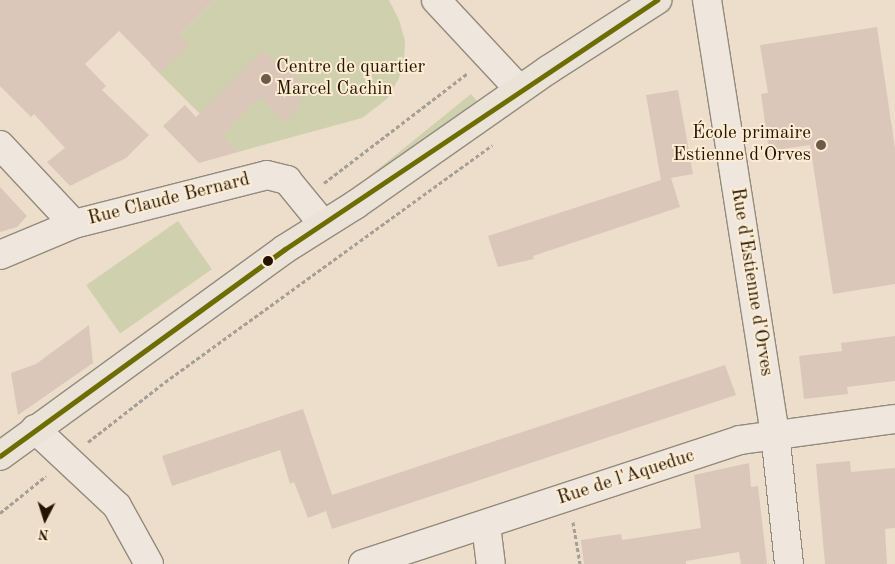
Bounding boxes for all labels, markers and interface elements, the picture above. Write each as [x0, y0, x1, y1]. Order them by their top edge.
place label: Centre de quartier Marcel Cachin [276, 57, 425, 101]
marker: Centre de quartier Marcel Cachin [260, 73, 272, 85]
place label: École primaire Estienne d'Orves [673, 123, 811, 167]
marker: École primaire Estienne d'Orves [815, 139, 827, 151]
street label: Rue Claude Bernard [86, 169, 252, 231]
street label: Rue d'Estienne d'Orves [725, 186, 777, 378]
unlabelled marker [263, 256, 273, 266]
street label: Rue de l'Aqueduc [555, 445, 697, 511]
north arrow [20, 494, 70, 544]
text: N [38, 527, 50, 541]

